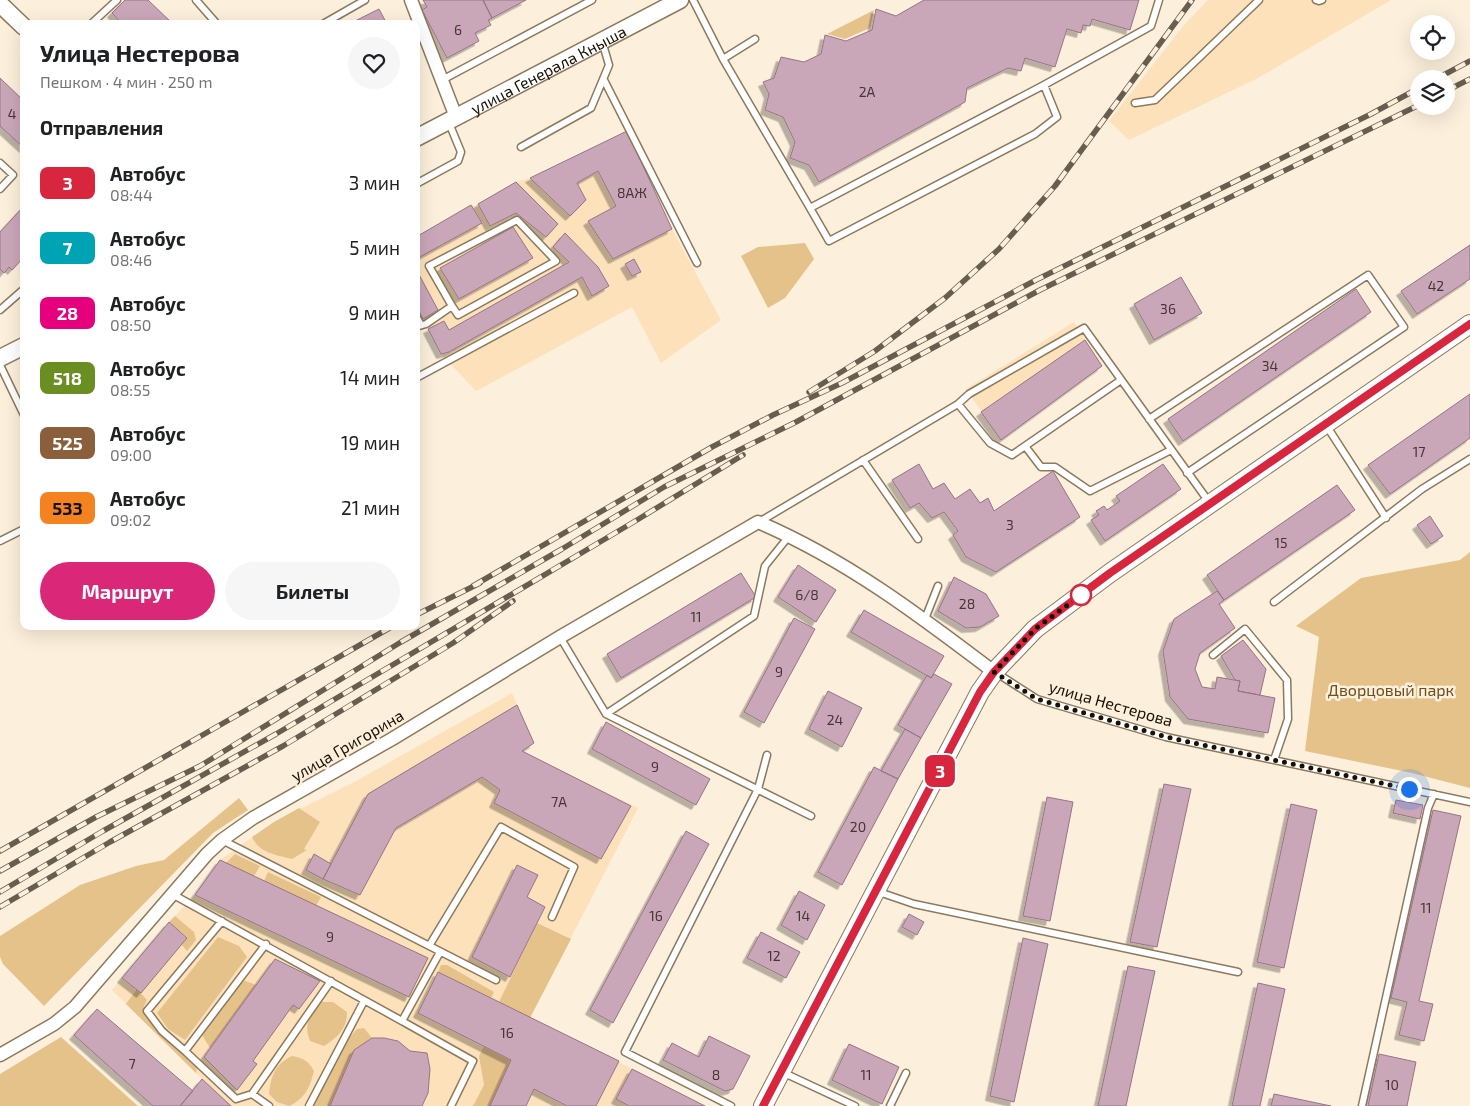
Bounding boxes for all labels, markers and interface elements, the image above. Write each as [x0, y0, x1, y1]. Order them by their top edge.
map controls [1410, 15, 1455, 115]
button: locate [1410, 15, 1455, 60]
house number: 6 [454, 21, 462, 38]
street label: улица Генерала Кныша [467, 21, 629, 118]
button: heart [348, 37, 400, 89]
text: Улица Нестерова [40, 38, 240, 67]
button: layers [1410, 70, 1455, 115]
text: Пешком · 4 мин · 250 m [40, 72, 213, 91]
house number: 2А [859, 83, 876, 100]
house number: 4 [8, 105, 16, 122]
text: Отправления [40, 116, 163, 139]
text: Автобус [110, 162, 186, 185]
text: 3 мин [349, 171, 400, 194]
text: 3 [62, 172, 73, 194]
house number: 8АЖ [617, 184, 647, 201]
text: 08:44 [110, 185, 153, 204]
text: Автобус [110, 227, 186, 250]
text: 5 мин [349, 236, 400, 259]
text: 7 [63, 237, 72, 259]
text: 08:46 [110, 250, 152, 269]
house number: 42 [1428, 277, 1444, 294]
text: Автобус [110, 292, 186, 315]
house number: 36 [1160, 300, 1176, 317]
text: 9 мин [348, 301, 400, 324]
text: 28 [57, 302, 78, 324]
text: 08:50 [110, 315, 151, 334]
text: Автобус [110, 357, 186, 380]
house number: 34 [1262, 357, 1278, 374]
text: 14 мин [340, 366, 400, 389]
text: 518 [53, 367, 82, 389]
text: 08:55 [110, 380, 150, 399]
text: Автобус [110, 422, 186, 445]
text: 19 мин [341, 431, 400, 454]
text: 525 [52, 432, 83, 454]
house number: 17 [1413, 443, 1425, 460]
text: 09:00 [110, 445, 152, 464]
text: Автобус [110, 487, 186, 510]
text: 21 мин [341, 496, 400, 519]
text: 533 [52, 497, 83, 519]
text: 09:02 [110, 510, 151, 529]
house number: 3 [1006, 516, 1014, 533]
house number: 15 [1274, 534, 1288, 551]
button: Маршрут [40, 562, 215, 620]
button: Билеты [225, 562, 400, 620]
unlabelled marker [1070, 584, 1092, 606]
house number: 6/8 [795, 586, 819, 603]
house number: 28 [959, 595, 975, 612]
house number: 11 [690, 608, 702, 625]
house number: 9 [775, 663, 783, 680]
street label: улица Нестерова [1047, 676, 1175, 731]
park label: Дворцовый парк [1328, 680, 1455, 699]
street label: улица Григорина [287, 705, 407, 786]
house number: 24 [827, 711, 843, 728]
line badge: 3 [924, 755, 956, 787]
house number: 9 [651, 758, 659, 775]
text: 3 [935, 760, 945, 782]
your location [1397, 777, 1422, 802]
house number: 7А [551, 793, 567, 810]
house number: 20 [850, 818, 866, 835]
house number: 11 [1420, 899, 1432, 916]
house number: 16 [649, 907, 663, 924]
house number: 14 [796, 907, 810, 924]
house number: 9 [326, 928, 334, 945]
house number: 12 [767, 947, 781, 964]
house number: 16 [500, 1024, 514, 1041]
house number: 7 [128, 1055, 136, 1072]
house number: 8 [712, 1066, 720, 1083]
house number: 11 [860, 1066, 872, 1083]
house number: 10 [1385, 1076, 1399, 1093]

